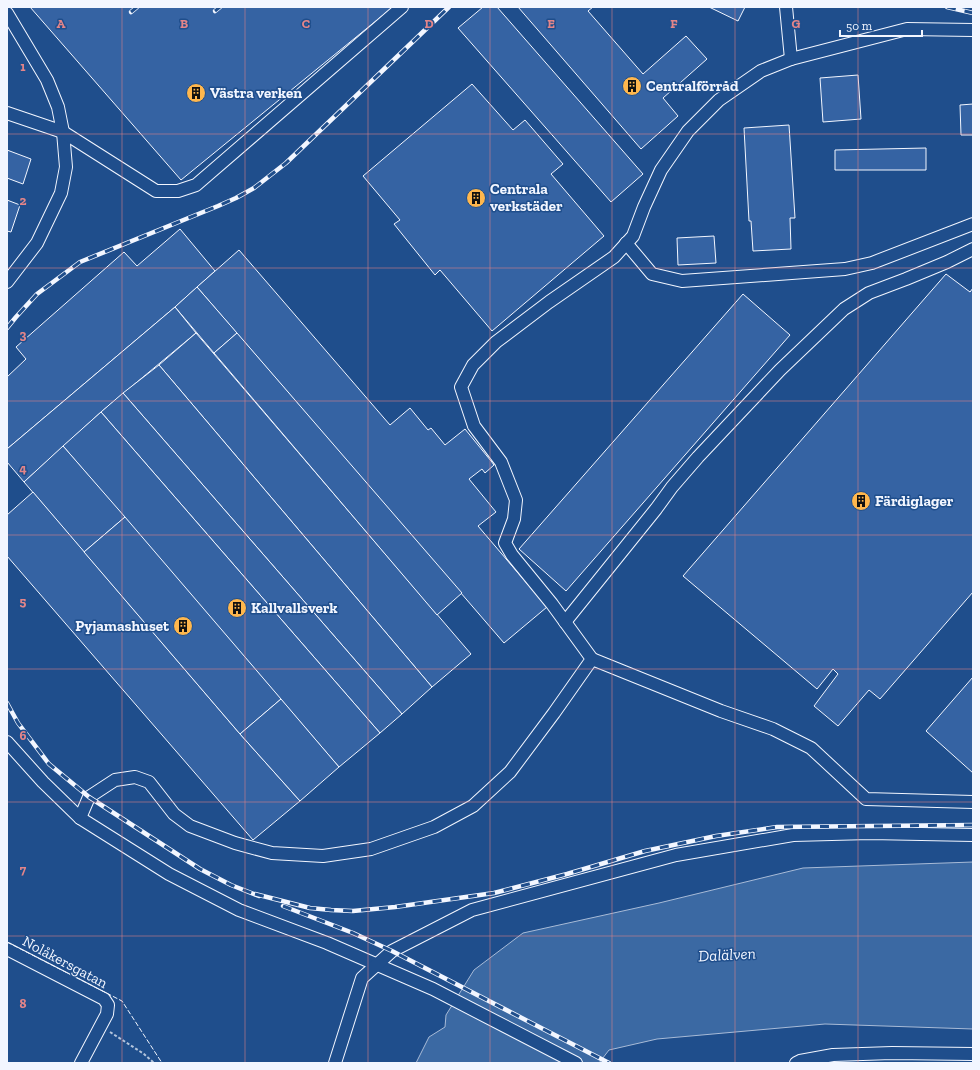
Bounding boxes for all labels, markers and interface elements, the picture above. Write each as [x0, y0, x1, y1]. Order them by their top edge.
scale bar [840, 12, 922, 38]
text: A [57, 16, 66, 31]
text: B [180, 16, 188, 31]
text: C [302, 16, 310, 31]
text: D [424, 16, 434, 31]
text: E [547, 16, 555, 31]
text: F [670, 16, 678, 31]
text: G [792, 16, 801, 31]
text: 50 m [846, 19, 873, 33]
text: 1 [20, 59, 26, 74]
building icon: Centralförråd [621, 75, 643, 97]
place label: Centralförråd [646, 77, 739, 95]
building icon: Västra verken [185, 82, 207, 104]
place label: Västra verken [210, 84, 302, 102]
place label: Centrala verkstäder [490, 180, 563, 215]
building icon: Centrala verkstäder [465, 187, 487, 209]
text: 2 [20, 193, 27, 208]
text: 3 [20, 327, 27, 342]
text: 4 [19, 461, 27, 476]
building icon: Färdiglager [850, 490, 872, 512]
place label: Färdiglager [875, 492, 954, 510]
text: 5 [20, 594, 27, 609]
building icon: Kallvallsverk [226, 597, 248, 619]
place label: Kallvallsverk [251, 599, 338, 617]
building icon: Pyjamashuset [172, 615, 194, 637]
place label: Pyjamashuset [75, 617, 170, 635]
text: 6 [20, 728, 27, 743]
text: 7 [20, 862, 27, 877]
street label: Nolåkersgatan [19, 932, 111, 992]
water label: Dalälven [698, 944, 756, 965]
text: 8 [19, 996, 27, 1011]

